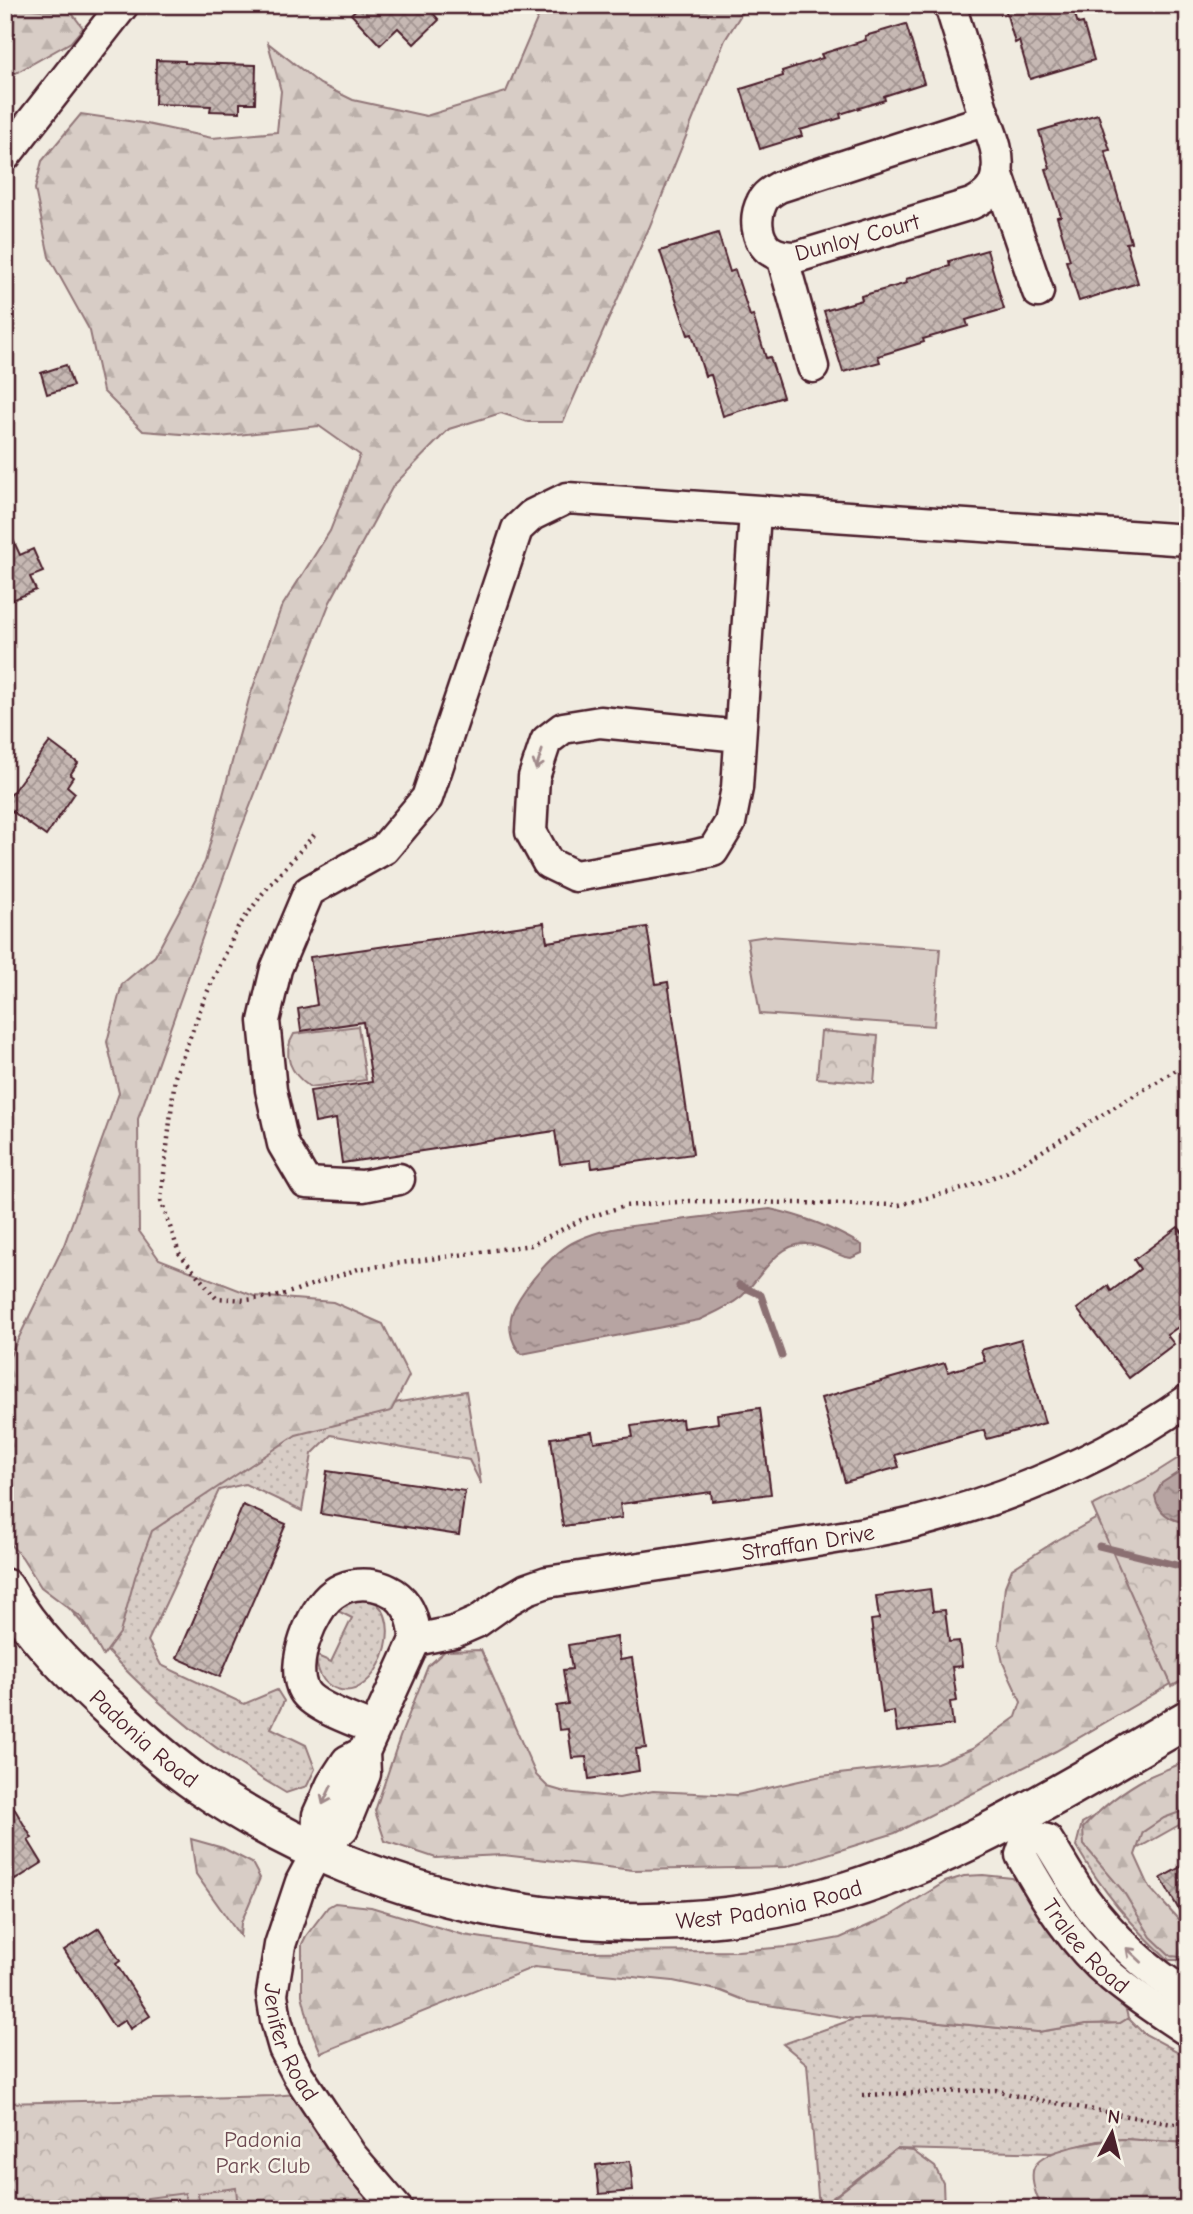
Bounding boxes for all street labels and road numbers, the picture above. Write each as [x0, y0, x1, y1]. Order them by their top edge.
street label: Dunloy Court [792, 208, 924, 267]
street label: Straffan Drive [740, 1519, 877, 1567]
street label: Padonia Road [84, 1684, 203, 1794]
street label: West Padonia Road [675, 1874, 866, 1935]
street label: Tralee Road [1036, 1894, 1134, 1999]
street label: Jenifer Road [258, 1982, 324, 2106]

